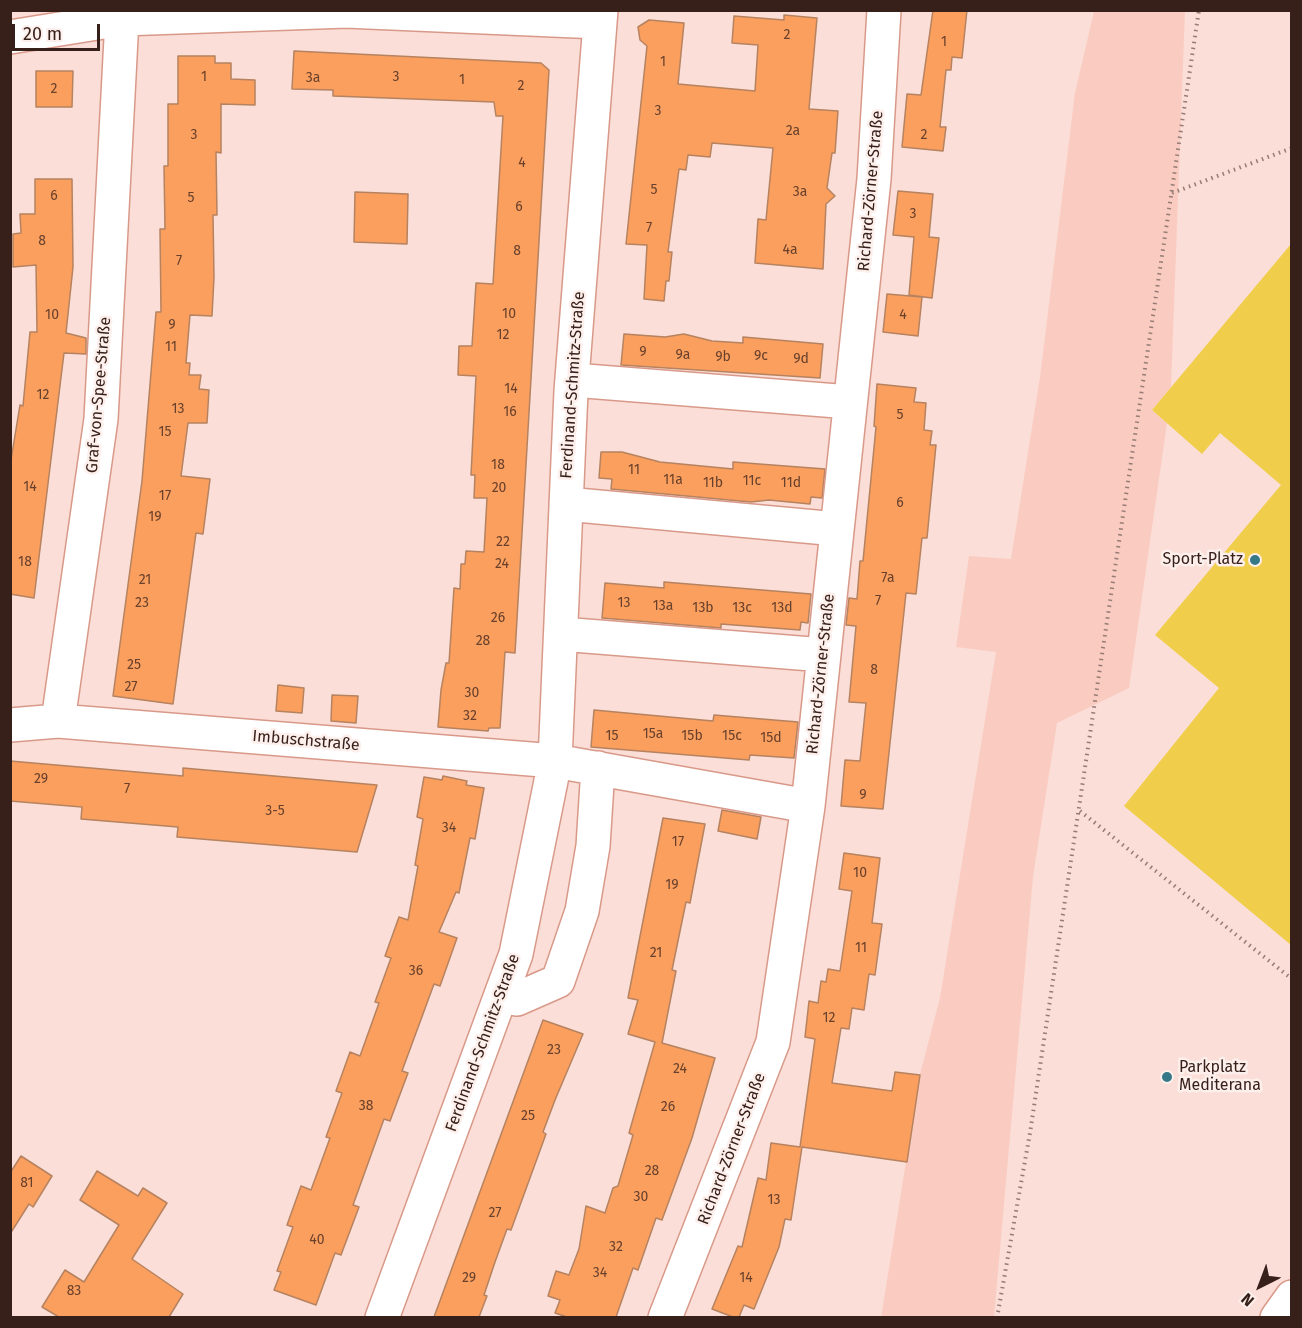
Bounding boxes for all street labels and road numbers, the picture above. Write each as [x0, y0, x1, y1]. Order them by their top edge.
street label: Richard-Zörner-Straße [854, 110, 888, 272]
street label: Ferdinand-Schmitz-Straße [557, 291, 589, 479]
street label: Graf-von-Spee-Straße [83, 316, 115, 474]
street label: Richard-Zörner-Straße [803, 593, 839, 755]
street label: Imbuschstraße [252, 727, 360, 755]
street label: Ferdinand-Schmitz-Straße [442, 952, 524, 1134]
street label: Richard-Zörner-Straße [694, 1070, 770, 1228]

